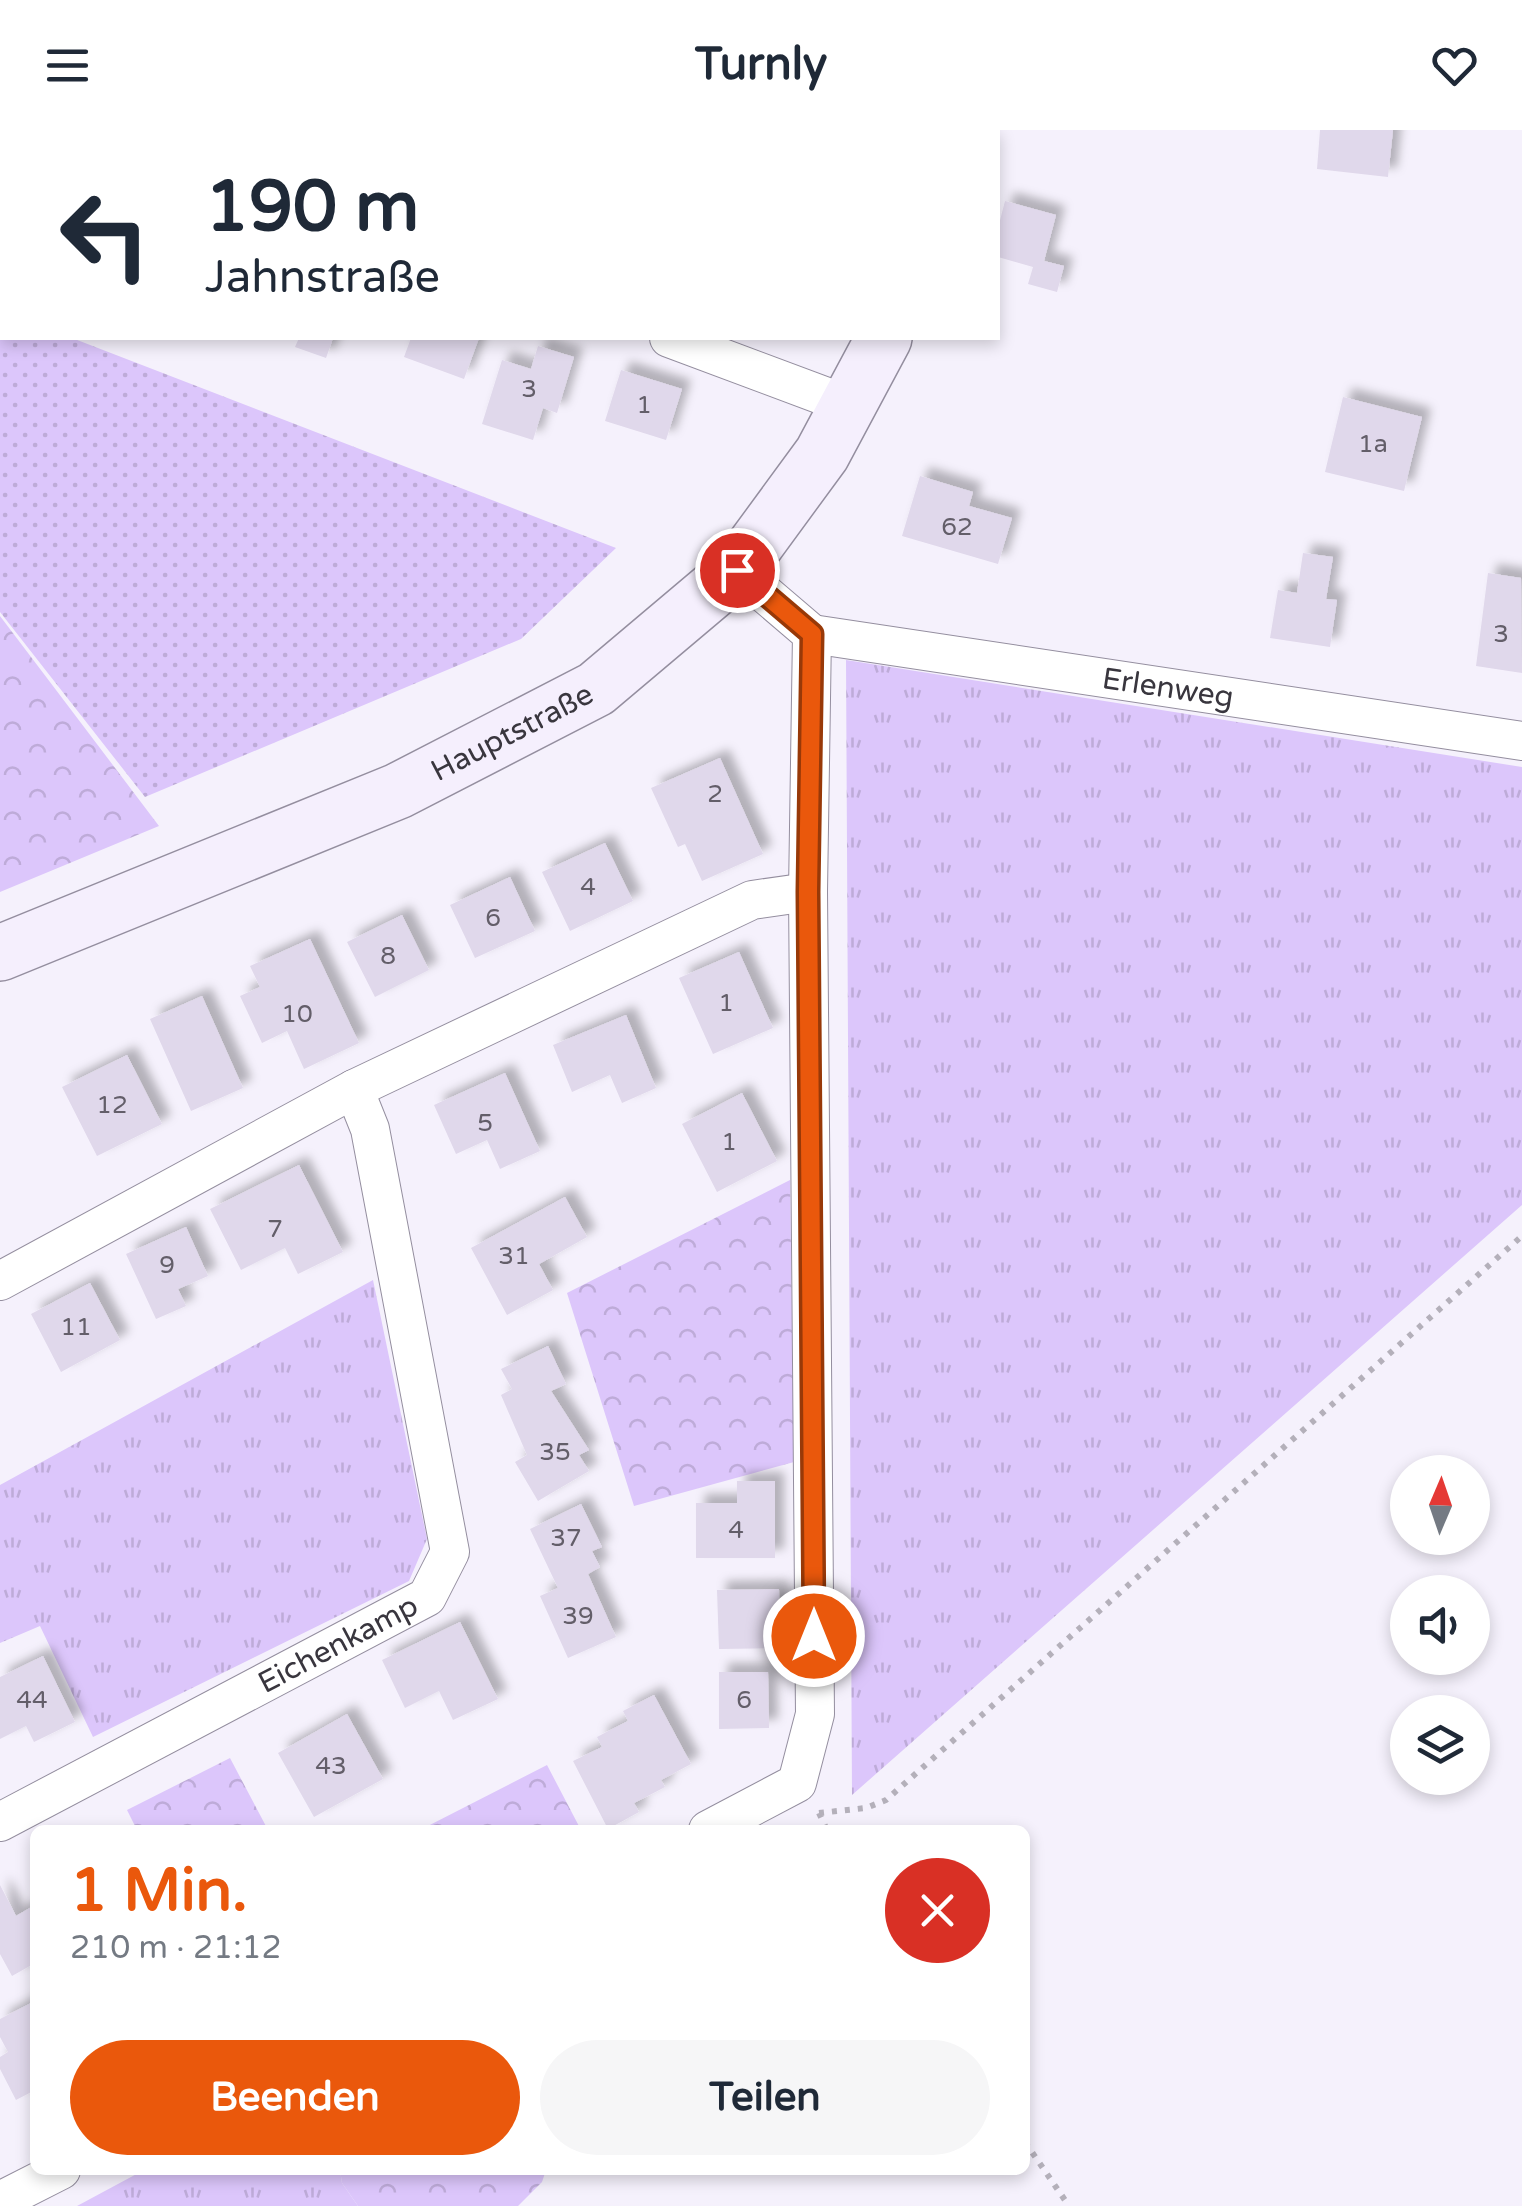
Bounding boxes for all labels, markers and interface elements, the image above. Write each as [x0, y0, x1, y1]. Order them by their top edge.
icon: menu [40, 38, 95, 93]
text: Turnly [695, 38, 827, 92]
icon: heart [1427, 38, 1482, 93]
text: 190 m [205, 166, 419, 250]
icon: left [40, 170, 170, 300]
text: Jahnstraße [205, 251, 440, 305]
house number: 3 [521, 374, 537, 404]
house number: 1 [636, 390, 652, 420]
house number: 1a [1358, 429, 1388, 459]
house number: 62 [941, 512, 973, 542]
pin [695, 528, 780, 613]
icon: arrive [710, 543, 765, 598]
house number: 3 [1493, 619, 1509, 649]
street label: Erlenweg [1100, 659, 1236, 716]
street label: Hauptstraße [425, 675, 599, 789]
house number: 2 [707, 779, 723, 809]
house number: 4 [580, 872, 596, 902]
house number: 6 [485, 903, 501, 933]
house number: 8 [380, 941, 396, 971]
house number: 1 [718, 988, 734, 1018]
house number: 10 [281, 999, 313, 1029]
house number: 12 [96, 1090, 128, 1120]
house number: 5 [477, 1108, 493, 1138]
house number: 1 [721, 1127, 737, 1157]
house number: 7 [267, 1214, 283, 1244]
house number: 31 [498, 1241, 530, 1271]
house number: 9 [159, 1250, 175, 1280]
house number: 11 [60, 1312, 92, 1342]
house number: 35 [539, 1437, 571, 1467]
north arrow [1390, 1455, 1490, 1555]
map controls [1390, 1455, 1490, 1795]
house number: 4 [728, 1515, 744, 1545]
house number: 37 [550, 1523, 582, 1553]
button: sound [1390, 1575, 1490, 1675]
position arrow [762, 1584, 866, 1688]
street label: Eichenkamp [252, 1587, 424, 1701]
house number: 39 [562, 1601, 594, 1631]
house number: 44 [16, 1685, 48, 1715]
house number: 6 [736, 1685, 752, 1715]
button: layers [1390, 1695, 1490, 1795]
house number: 43 [315, 1751, 347, 1781]
text: 1 Min. [70, 1855, 248, 1927]
button: close [885, 1858, 990, 1963]
text: 210 m · 21:12 [70, 1929, 282, 1967]
button: Beenden [70, 2040, 520, 2155]
button: Teilen [540, 2040, 990, 2155]

